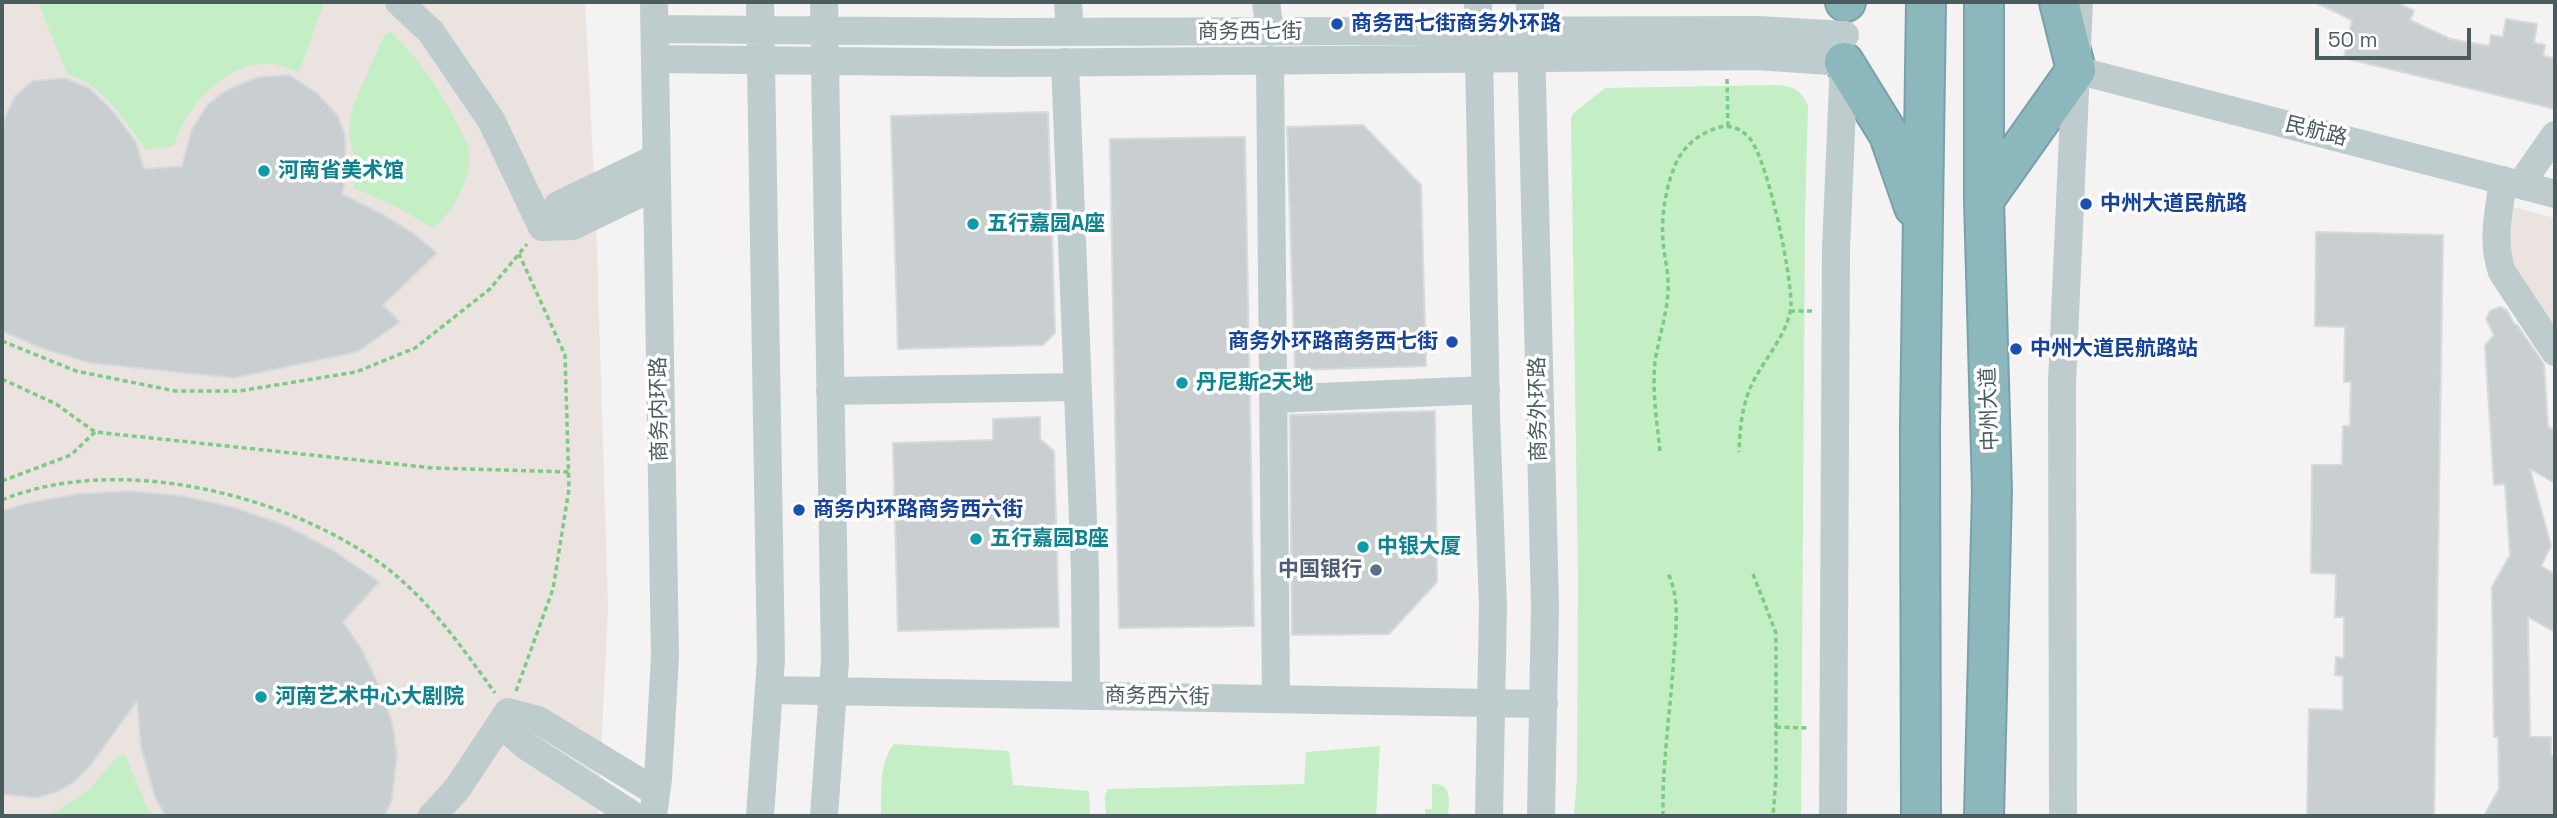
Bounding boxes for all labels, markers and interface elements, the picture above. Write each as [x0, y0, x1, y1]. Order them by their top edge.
place label: 商务西七街商务外环路 [1351, 11, 1561, 37]
scale bar [2319, 14, 2475, 58]
marker: 商务西七街商务外环路 [1329, 16, 1345, 32]
street label: 商务西七街 [1198, 19, 1302, 45]
text: 50 m [2328, 26, 2378, 53]
street label: 民航路 [2282, 112, 2350, 152]
place label: 河南省美术馆 [278, 158, 404, 184]
marker: 河南省美术馆 [256, 163, 272, 179]
place label: 中州大道民航路 [2100, 191, 2247, 217]
marker: 中州大道民航路 [2078, 196, 2094, 212]
place label: 五行嘉园A座 [987, 211, 1105, 237]
marker: 五行嘉园A座 [965, 216, 981, 232]
place label: 商务外环路商务西七街 [1228, 329, 1438, 355]
marker: 商务外环路商务西七街 [1444, 334, 1460, 350]
place label: 中州大道民航路站 [2030, 336, 2198, 362]
marker: 中州大道民航路站 [2008, 341, 2024, 357]
street label: 商务内环路 [646, 356, 674, 462]
street label: 商务外环路 [1525, 356, 1553, 462]
street label: 中州大道 [1976, 367, 2004, 451]
place label: 丹尼斯2天地 [1196, 370, 1313, 396]
marker: 丹尼斯2天地 [1174, 375, 1190, 391]
place label: 商务内环路商务西六街 [813, 497, 1023, 523]
marker: 商务内环路商务西六街 [791, 502, 807, 518]
place label: 五行嘉园B座 [990, 526, 1109, 552]
marker: 五行嘉园B座 [968, 531, 984, 547]
place label: 中银大厦 [1377, 534, 1461, 560]
marker: 中银大厦 [1355, 539, 1371, 555]
place label: 中国银行 [1278, 557, 1362, 583]
marker: 中国银行 [1368, 562, 1384, 578]
street label: 商务西六街 [1104, 683, 1210, 711]
place label: 河南艺术中心大剧院 [275, 684, 464, 710]
marker: 河南艺术中心大剧院 [253, 689, 269, 705]

